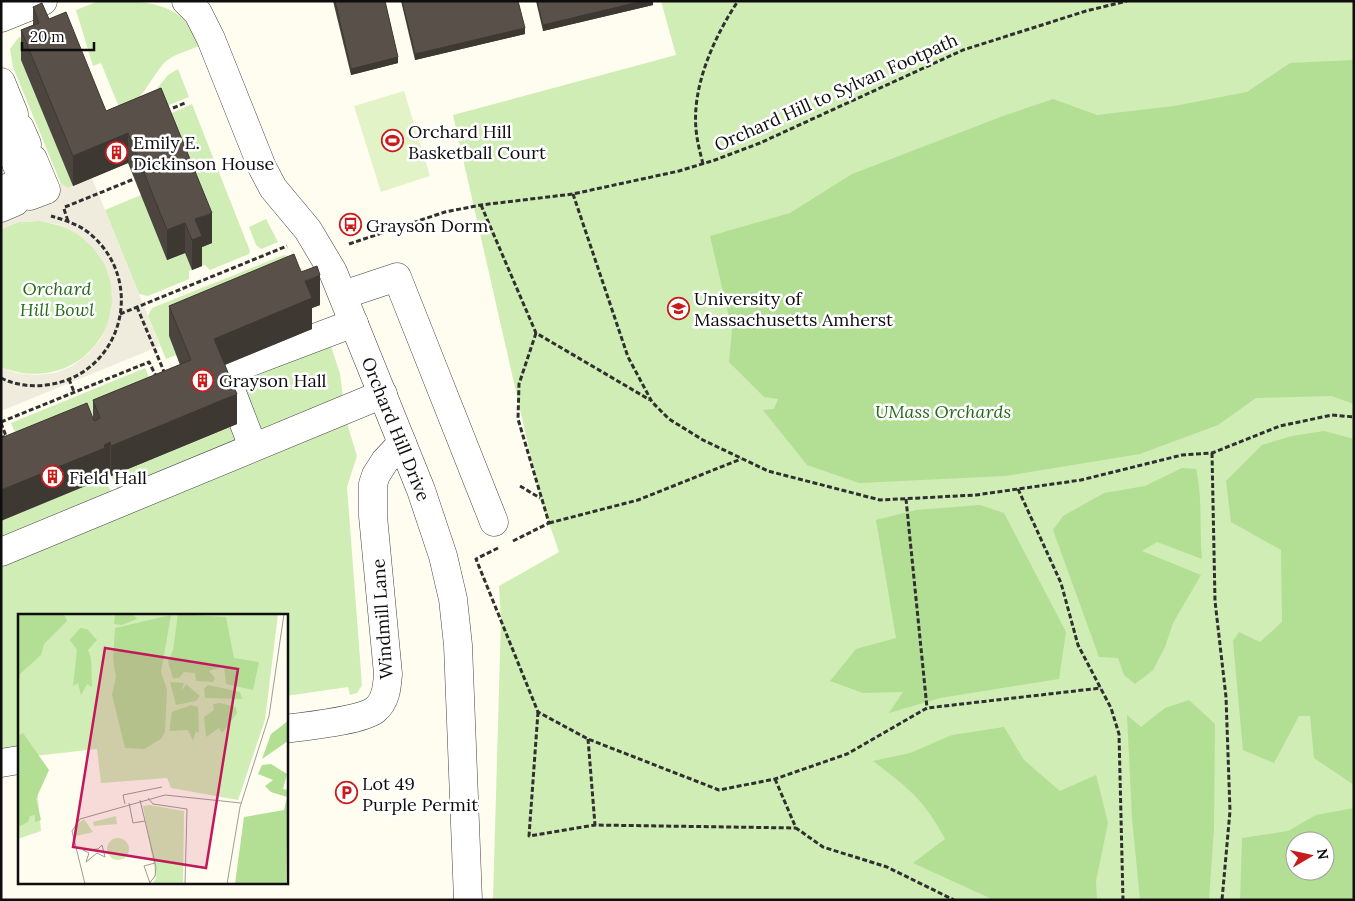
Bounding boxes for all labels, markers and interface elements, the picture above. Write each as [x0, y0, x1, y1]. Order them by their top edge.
scale bar [22, 20, 95, 52]
text: 20 m [30, 27, 65, 46]
street label: Orchard Hill to Sylvan Footpath [711, 28, 961, 156]
place label: Orchard Hill Basketball Court [408, 120, 546, 164]
sports icon: Orchard Hill Basketball Court [380, 129, 404, 153]
place label: Emily E. Dickinson House [133, 131, 274, 175]
building icon: Emily E. Dickinson House [105, 140, 129, 164]
bus stop icon: Grayson Dorm [338, 213, 362, 237]
place label: Grayson Dorm [366, 214, 488, 237]
park label: Orchard Hill Bowl [20, 277, 94, 321]
place label: University of Massachusetts Amherst [694, 287, 893, 331]
school or university icon: University of Massachusetts Amherst [666, 296, 690, 320]
street label: Orchard Hill Drive [357, 354, 435, 505]
building icon: Grayson Hall [191, 368, 215, 392]
place label: Grayson Hall [219, 369, 327, 392]
park label: UMass Orchards [875, 400, 1011, 423]
building icon: Field Hall [41, 465, 65, 489]
place label: Field Hall [69, 466, 147, 489]
street label: Windmill Lane [366, 558, 398, 680]
inset map [18, 614, 288, 884]
place label: Lot 49 Purple Permit [362, 772, 478, 816]
parking icon: Lot 49 Purple Permit [334, 781, 358, 805]
north arrow [1285, 831, 1335, 881]
text: N [1313, 847, 1333, 861]

